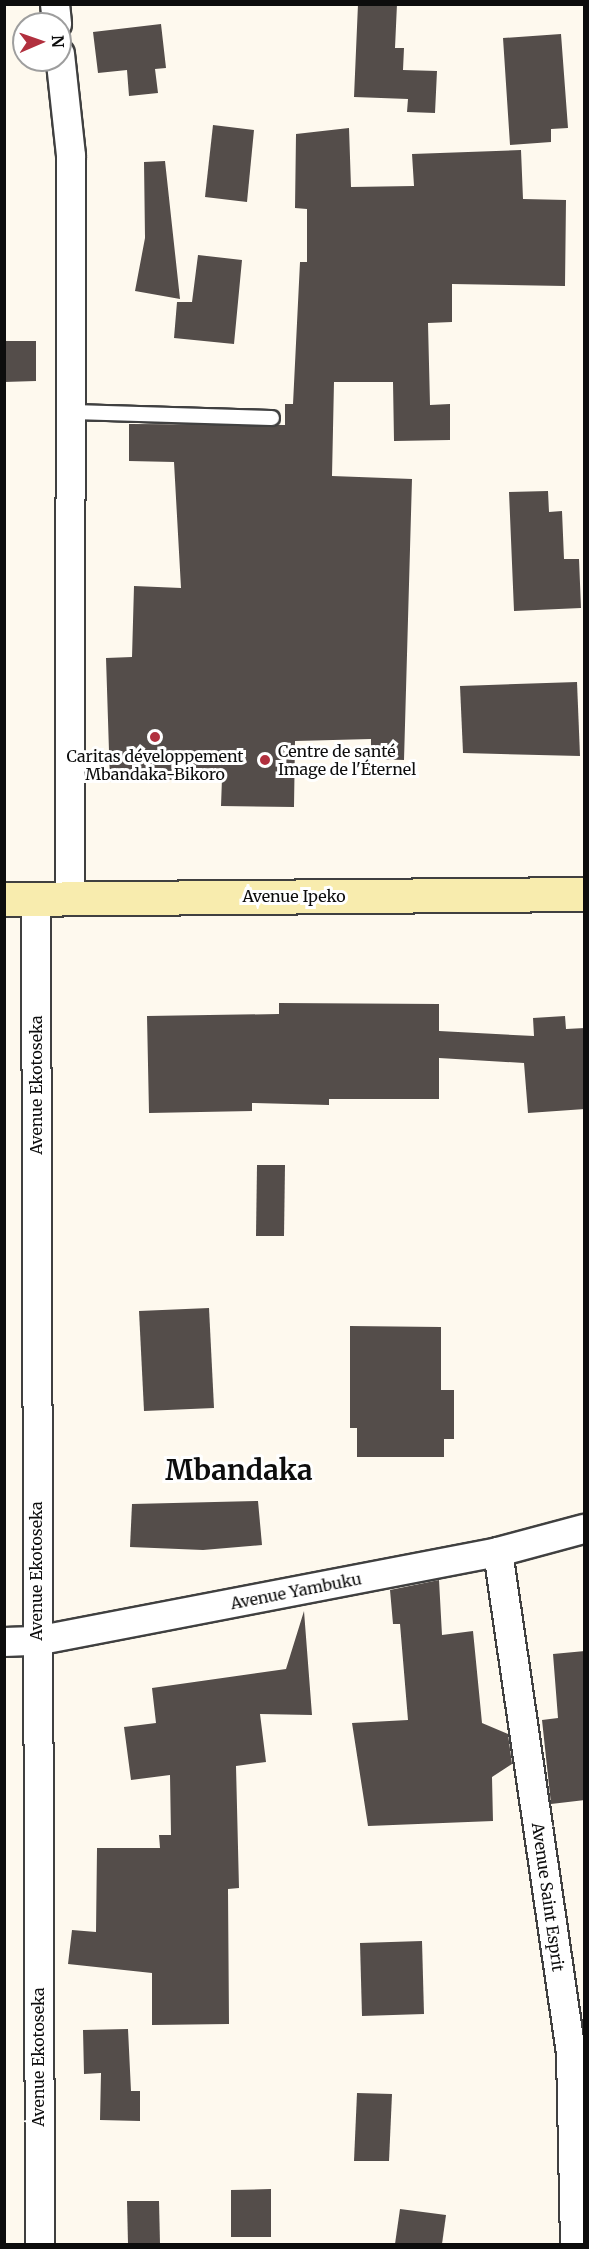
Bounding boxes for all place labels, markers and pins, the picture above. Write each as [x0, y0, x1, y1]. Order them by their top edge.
marker: Caritas développement Mbandaka-Bikoro [148, 730, 162, 744]
place label: Centre de santé Image de l'Éternel [278, 741, 416, 779]
place label: Caritas développement Mbandaka-Bikoro [66, 746, 244, 784]
marker: Centre de santé Image de l'Éternel [256, 751, 274, 769]

